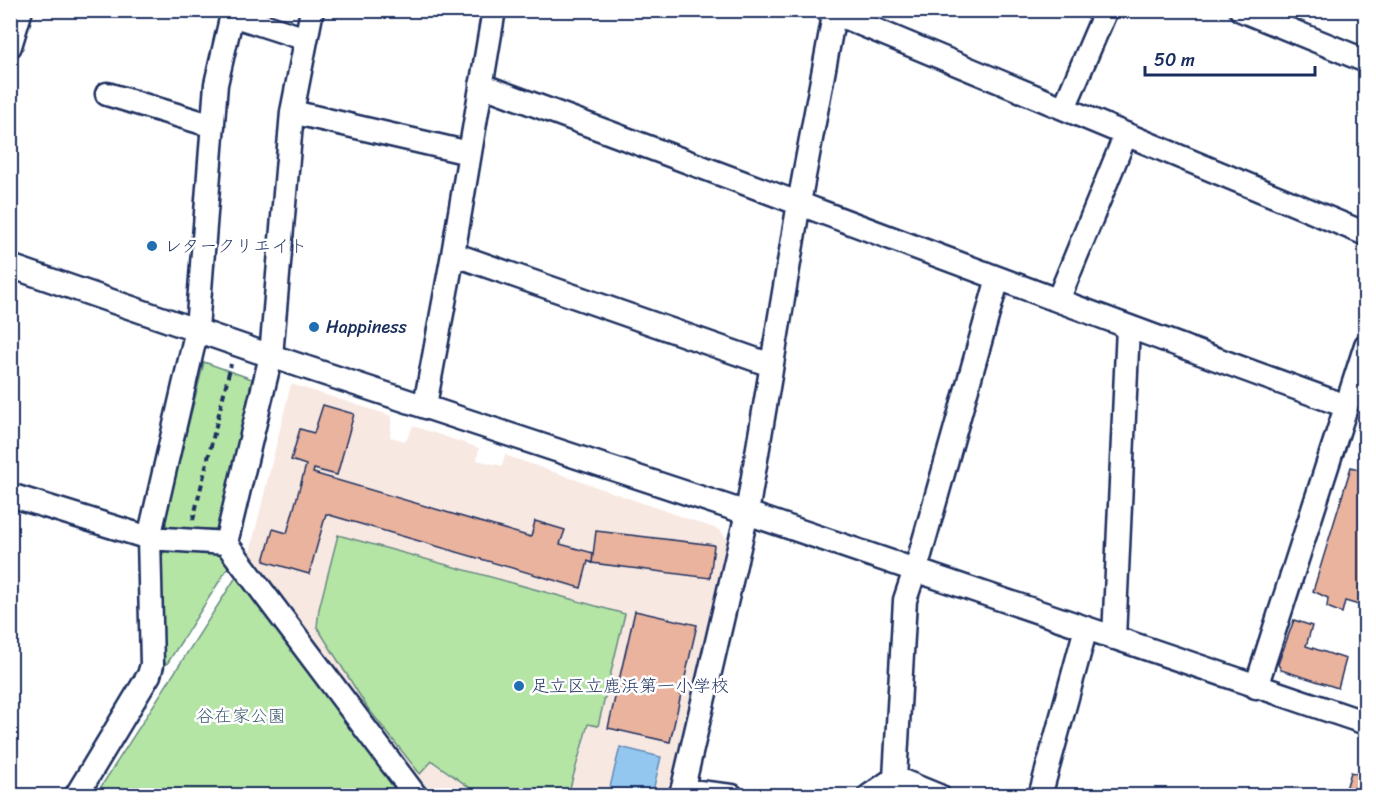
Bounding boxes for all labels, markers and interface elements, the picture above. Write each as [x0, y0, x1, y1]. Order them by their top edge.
scale bar [1145, 39, 1314, 77]
text: 50 m [1154, 44, 1195, 76]
place label: レタークリエイト [164, 230, 307, 262]
marker: レタークリエイト [145, 239, 159, 253]
place label: Happiness [326, 311, 407, 343]
marker: Happiness [307, 320, 321, 334]
place label: 足立区立鹿浜第一小学校 [531, 670, 729, 702]
marker: 足立区立鹿浜第一小学校 [512, 679, 526, 693]
park label: 谷在家公園 [196, 700, 286, 732]

